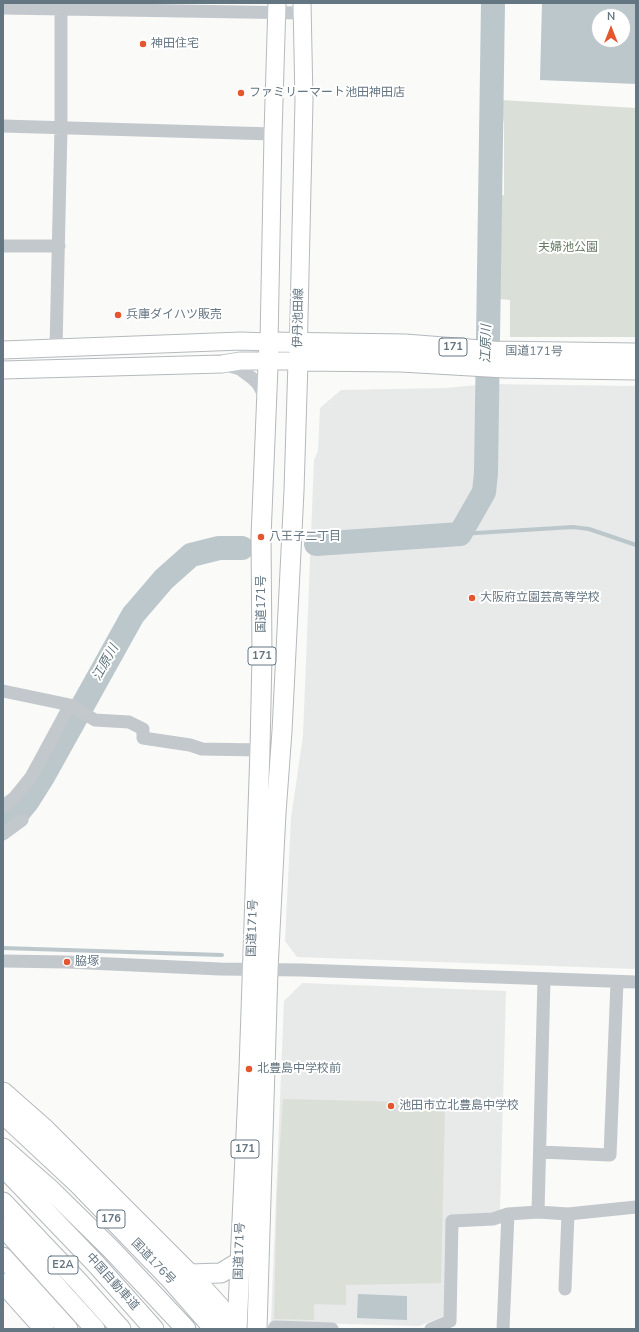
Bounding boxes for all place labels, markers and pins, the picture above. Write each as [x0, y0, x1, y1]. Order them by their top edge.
place label: 神田住宅 [151, 37, 199, 51]
marker: 神田住宅 [138, 39, 148, 49]
place label: ファミリーマート池田神田店 [249, 86, 405, 100]
marker: ファミリーマート池田神田店 [236, 88, 246, 98]
place label: 兵庫ダイハツ販売 [126, 308, 222, 322]
marker: 兵庫ダイハツ販売 [113, 310, 123, 320]
place label: 八王子二丁目 [269, 530, 341, 544]
marker: 八王子二丁目 [256, 532, 266, 542]
place label: 大阪府立園芸高等学校 [480, 591, 600, 605]
marker: 大阪府立園芸高等学校 [467, 593, 477, 603]
place label: 脇塚 [75, 955, 99, 969]
marker: 脇塚 [62, 957, 72, 967]
place label: 北豊島中学校前 [257, 1062, 341, 1076]
marker: 北豊島中学校前 [244, 1064, 254, 1074]
place label: 池田市立北豊島中学校 [399, 1099, 519, 1113]
marker: 池田市立北豊島中学校 [386, 1101, 396, 1111]

